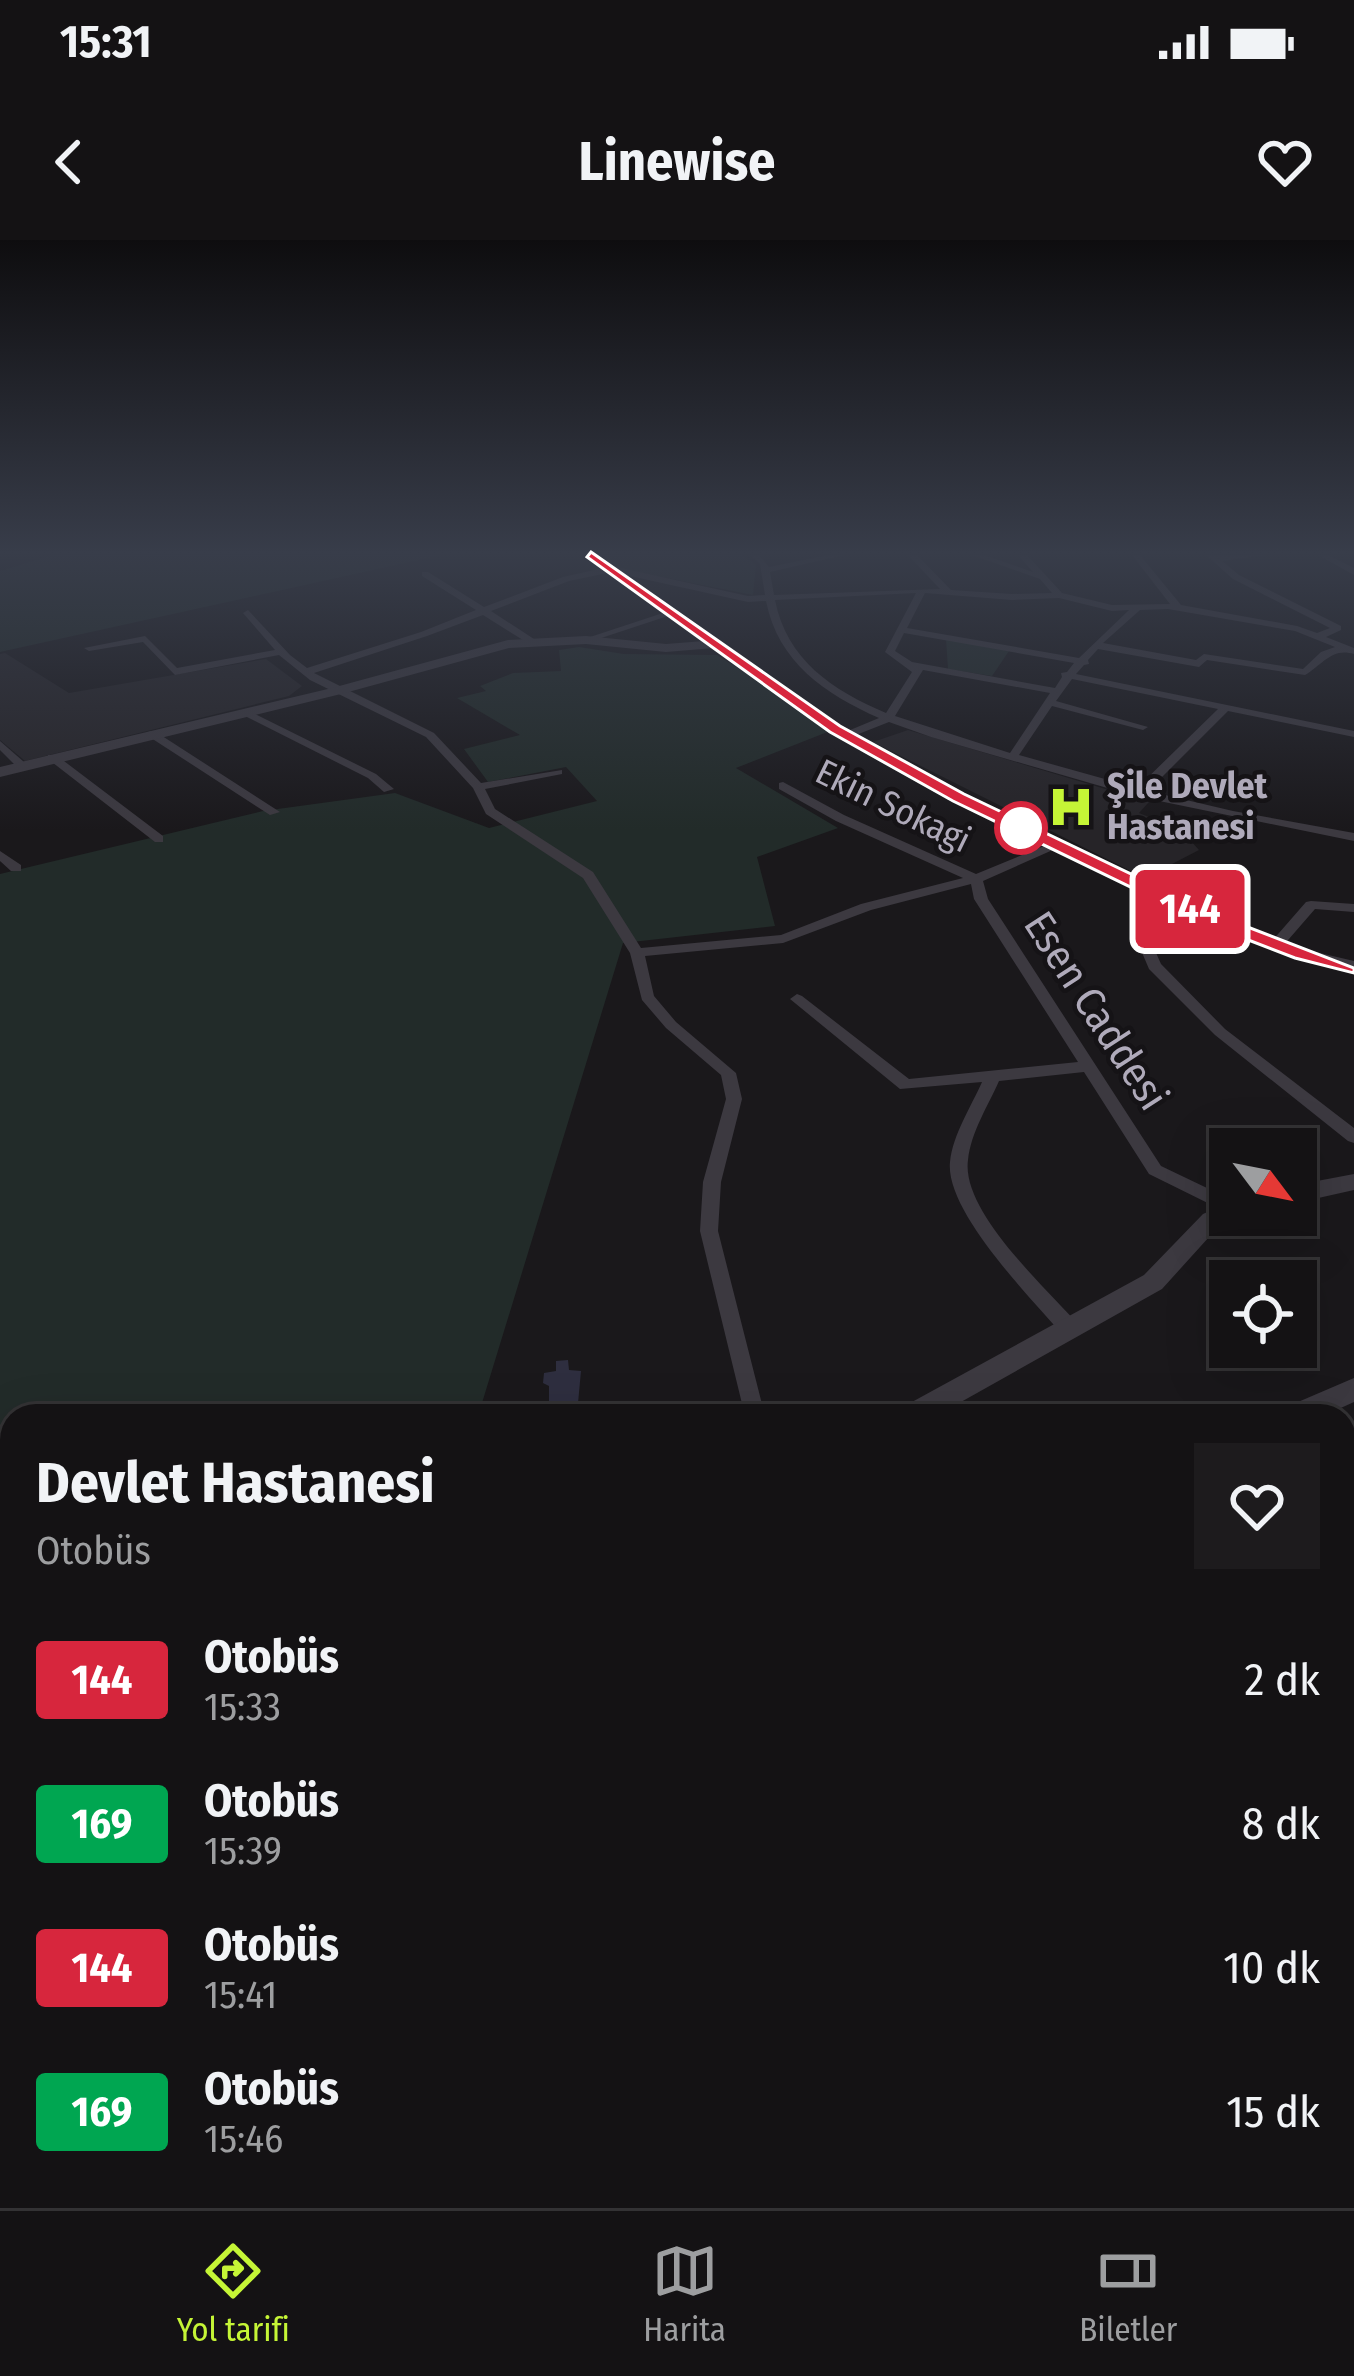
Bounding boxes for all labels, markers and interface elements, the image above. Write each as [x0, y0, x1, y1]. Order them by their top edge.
text: 15:31 [60, 15, 152, 69]
icon: back [36, 129, 102, 195]
icon: heart [1252, 129, 1318, 195]
text: Linewise [579, 130, 775, 194]
street label: Ekin Sokagi [809, 750, 977, 862]
place label: Şile Devlet Hastanesi [1107, 764, 1269, 849]
hospital icon: Şile Devlet Hastanesi [1046, 782, 1096, 832]
unlabelled marker [996, 803, 1046, 853]
line badge: 144 [1121, 870, 1259, 948]
text: 144 [1160, 884, 1220, 934]
street label: Esen Caddesi [1013, 903, 1179, 1119]
north arrow [1209, 1128, 1317, 1236]
map controls [1209, 1128, 1317, 1368]
button: locate [1209, 1260, 1317, 1368]
button: heart [1194, 1443, 1320, 1569]
text: Devlet Hastanesi [36, 1449, 435, 1517]
text: Otobüs [36, 1528, 151, 1574]
text: Otobüs [204, 1630, 339, 1684]
text: 2 dk [1244, 1653, 1320, 1707]
text: 144 [72, 1655, 132, 1705]
text: 15:33 [204, 1684, 281, 1730]
text: Otobüs [204, 1774, 339, 1828]
text: 8 dk [1242, 1797, 1320, 1851]
text: 169 [72, 1799, 132, 1849]
text: 15:39 [204, 1828, 282, 1874]
text: Otobüs [204, 1918, 339, 1972]
text: 10 dk [1223, 1941, 1320, 1995]
text: 144 [72, 1943, 132, 1993]
text: 15:41 [204, 1972, 277, 2018]
text: Otobüs [204, 2062, 339, 2116]
text: 15 dk [1226, 2085, 1320, 2139]
text: 169 [72, 2087, 132, 2137]
text: 15:46 [204, 2116, 283, 2162]
tab: Yol tarifi [177, 2238, 290, 2350]
tab: Harita [643, 2238, 726, 2350]
tab: Biletler [1079, 2238, 1177, 2350]

